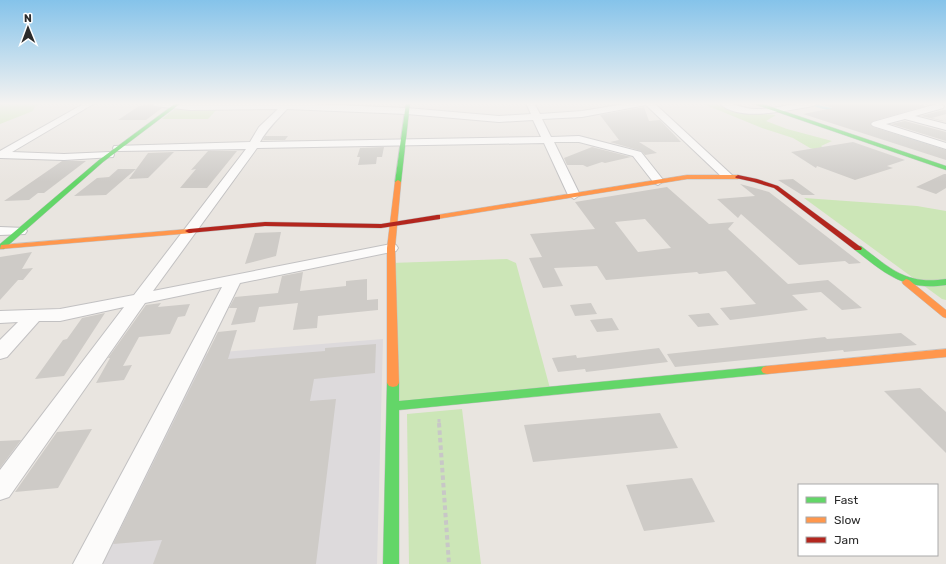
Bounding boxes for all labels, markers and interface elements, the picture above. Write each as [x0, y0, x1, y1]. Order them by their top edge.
north arrow [8, 8, 48, 48]
text: N [24, 12, 32, 25]
legend [798, 484, 938, 556]
text: Fast [834, 493, 858, 507]
text: Slow [834, 513, 861, 527]
text: Jam [834, 533, 859, 547]

